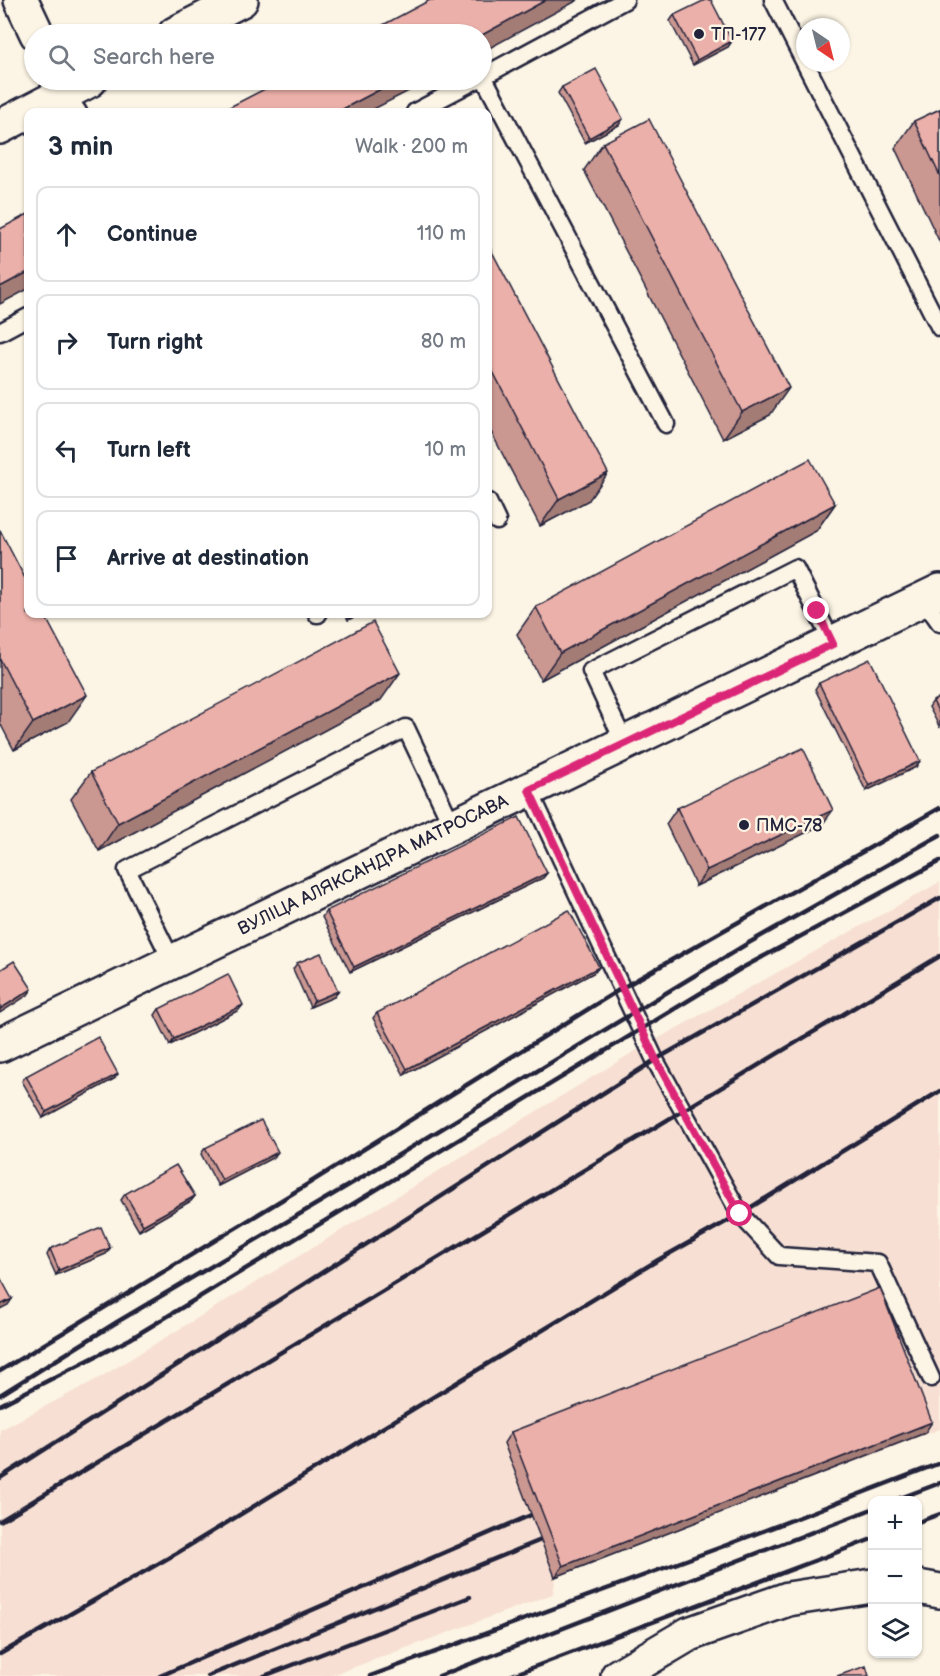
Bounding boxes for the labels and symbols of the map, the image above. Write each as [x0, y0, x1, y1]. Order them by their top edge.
north arrow [796, 18, 850, 72]
place label: ТП-177 [711, 24, 766, 45]
marker: ТП-177 [692, 27, 706, 41]
route end [803, 597, 829, 623]
street label: ВУЛІЦА АЛЯКСАНДРА МАТРОСАВА [234, 790, 512, 940]
place label: ПМС-78 [756, 815, 823, 836]
marker: ПМС-78 [737, 818, 751, 832]
route start [726, 1200, 752, 1226]

